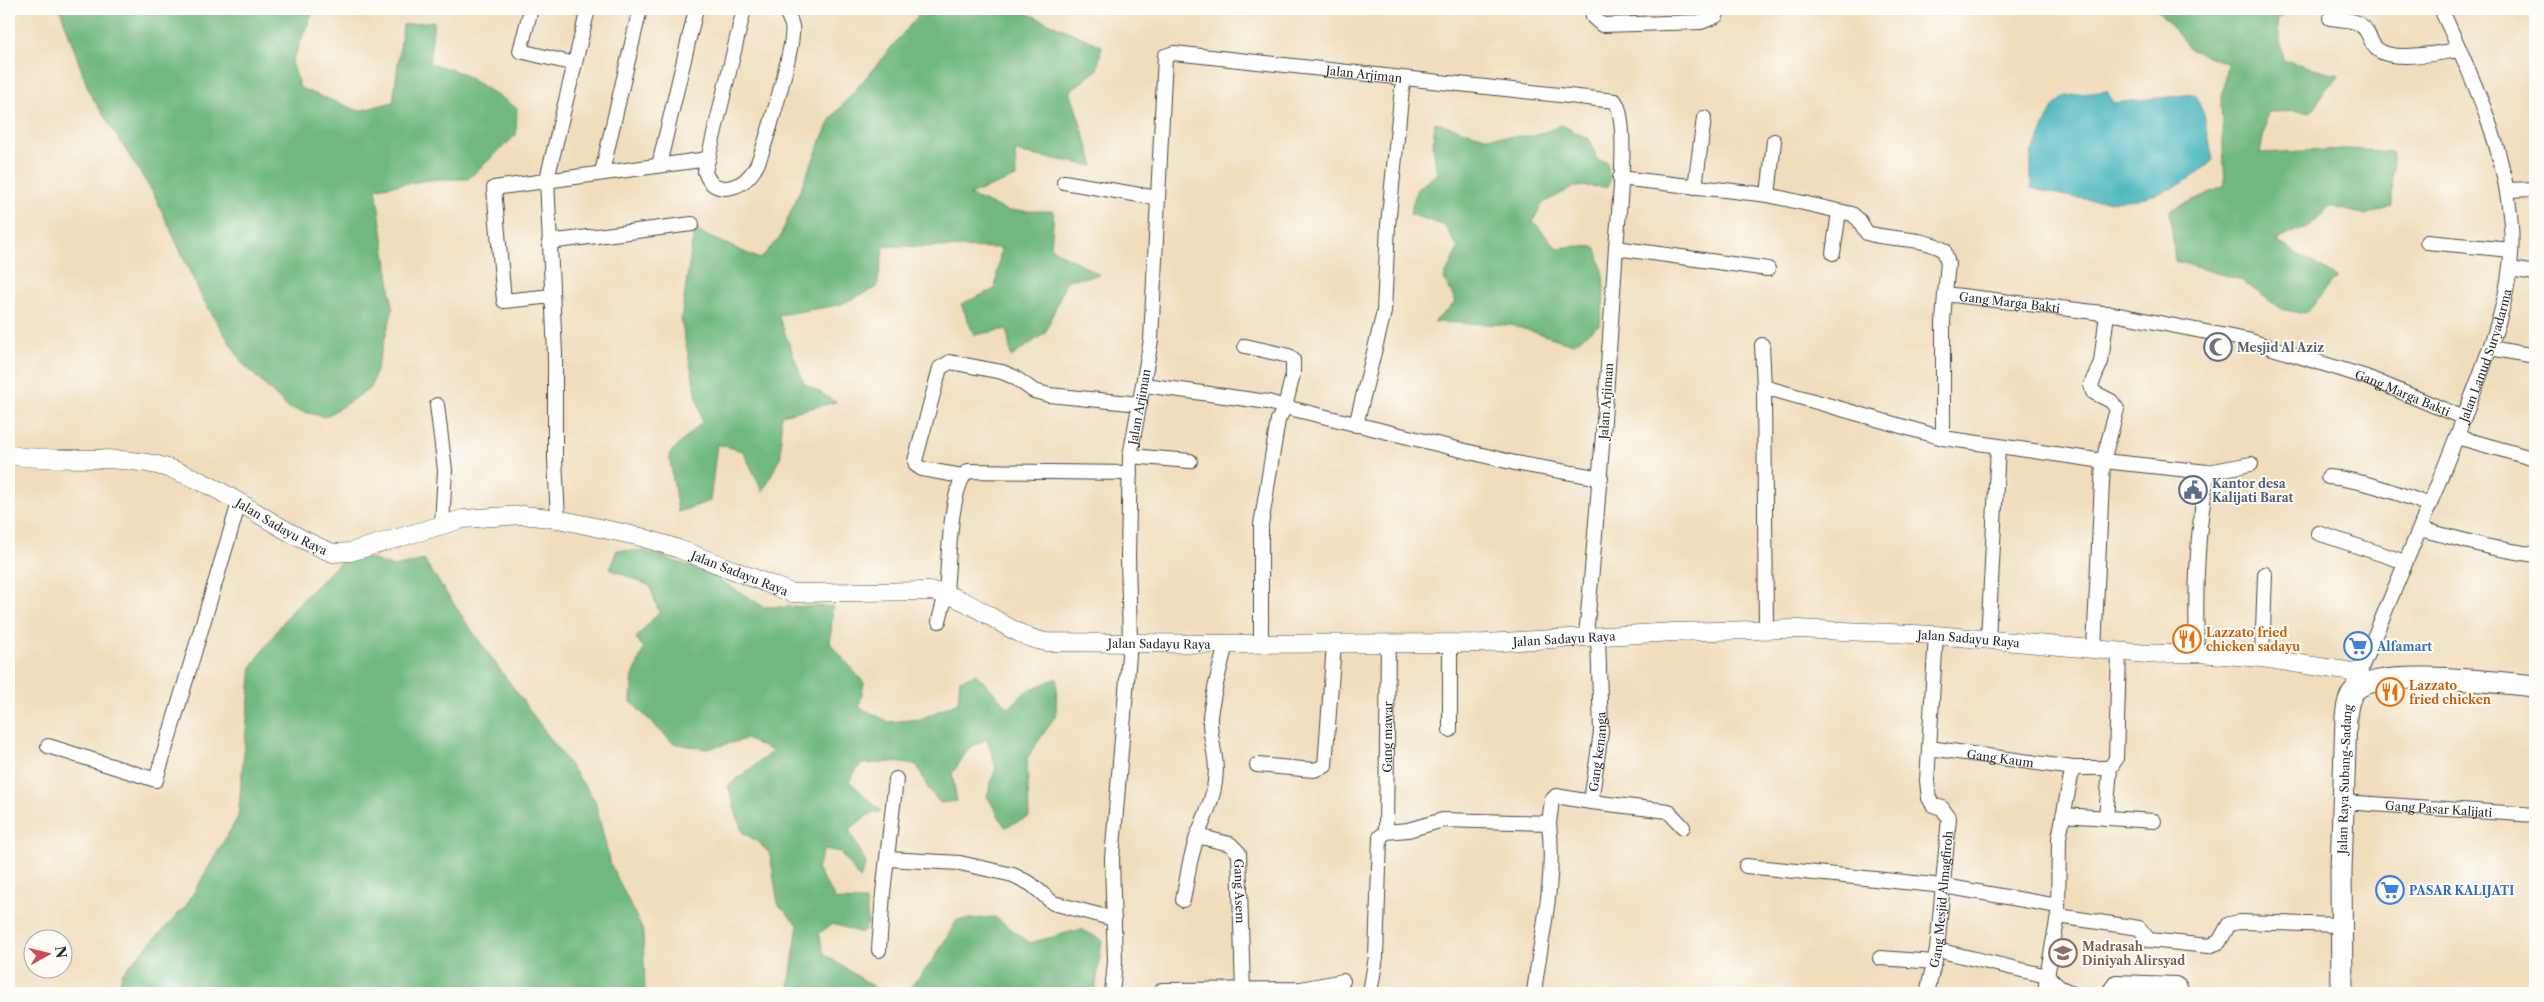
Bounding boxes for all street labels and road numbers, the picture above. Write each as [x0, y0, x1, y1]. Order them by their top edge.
street label: Jalan Arjiman [1323, 62, 1404, 85]
street label: Jalan Lanud Suryadarma [2455, 287, 2514, 426]
street label: Gang Marga Bakti [1958, 288, 2061, 315]
street label: Jalan Arjiman [1596, 362, 1616, 442]
street label: Jalan Arjiman [1124, 367, 1153, 448]
street label: Gang Marga Bakti [2353, 367, 2453, 419]
street label: Jalan Sadayu Raya [232, 493, 330, 558]
street label: Jalan Sadayu Raya [687, 546, 791, 599]
street label: Jalan Sadayu Raya [1915, 627, 2021, 650]
street label: Jalan Sadayu Raya [1510, 628, 1617, 649]
street label: Jalan Sadayu Raya [1106, 635, 1211, 651]
street label: Gang mawar [1379, 701, 1395, 773]
street label: Jalan Raya Subang-Sadang [2334, 702, 2355, 856]
street label: Gang kenanga [1585, 711, 1609, 793]
street label: Gang Kaum [1966, 746, 2035, 770]
street label: Gang Pasar Kalijati [2385, 797, 2493, 820]
street label: Gang Mesjid Almagfiroh [1926, 830, 1955, 969]
street label: Gang Asem [1232, 858, 1249, 923]

